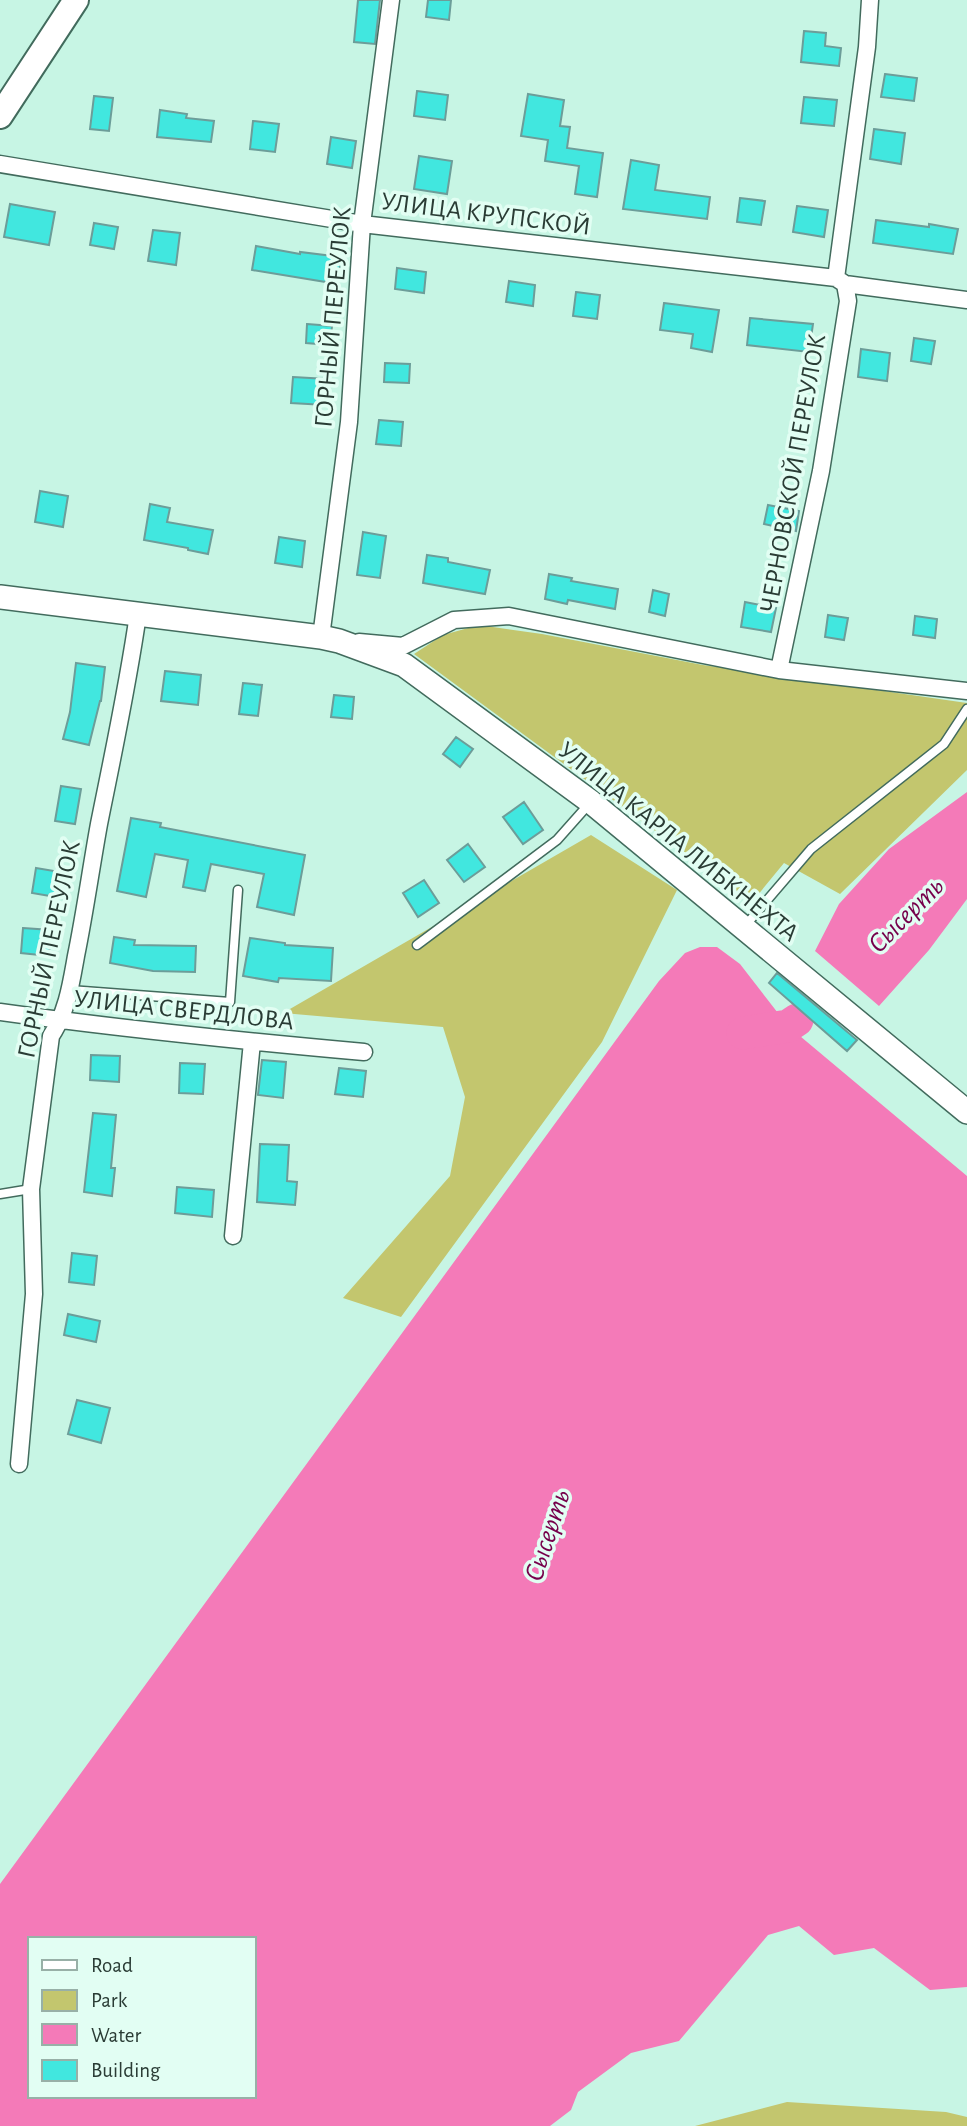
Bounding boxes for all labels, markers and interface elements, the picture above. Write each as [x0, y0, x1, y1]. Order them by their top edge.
street label: УЛИЦА КРУПСКОЙ [380, 188, 592, 240]
street label: ГОРНЫЙ ПЕРЕУЛОК [310, 205, 356, 429]
street label: ЧЕРНОВСКОЙ ПЕРЕУЛОК [756, 332, 830, 614]
street label: УЛИЦА КАРЛА ЛИБКНЕХТА [553, 737, 803, 947]
street label: ГОРНЫЙ ПЕРЕУЛОК [13, 838, 85, 1060]
water label: Сысерть [863, 872, 950, 959]
street label: УЛИЦА СВЕРДЛОВА [73, 986, 295, 1034]
water label: Сысерть [520, 1486, 576, 1585]
legend [28, 1937, 256, 2098]
text: Road [91, 1955, 133, 1976]
text: Park [91, 1990, 128, 2011]
text: Water [91, 2025, 141, 2046]
text: Building [91, 2060, 161, 2081]

